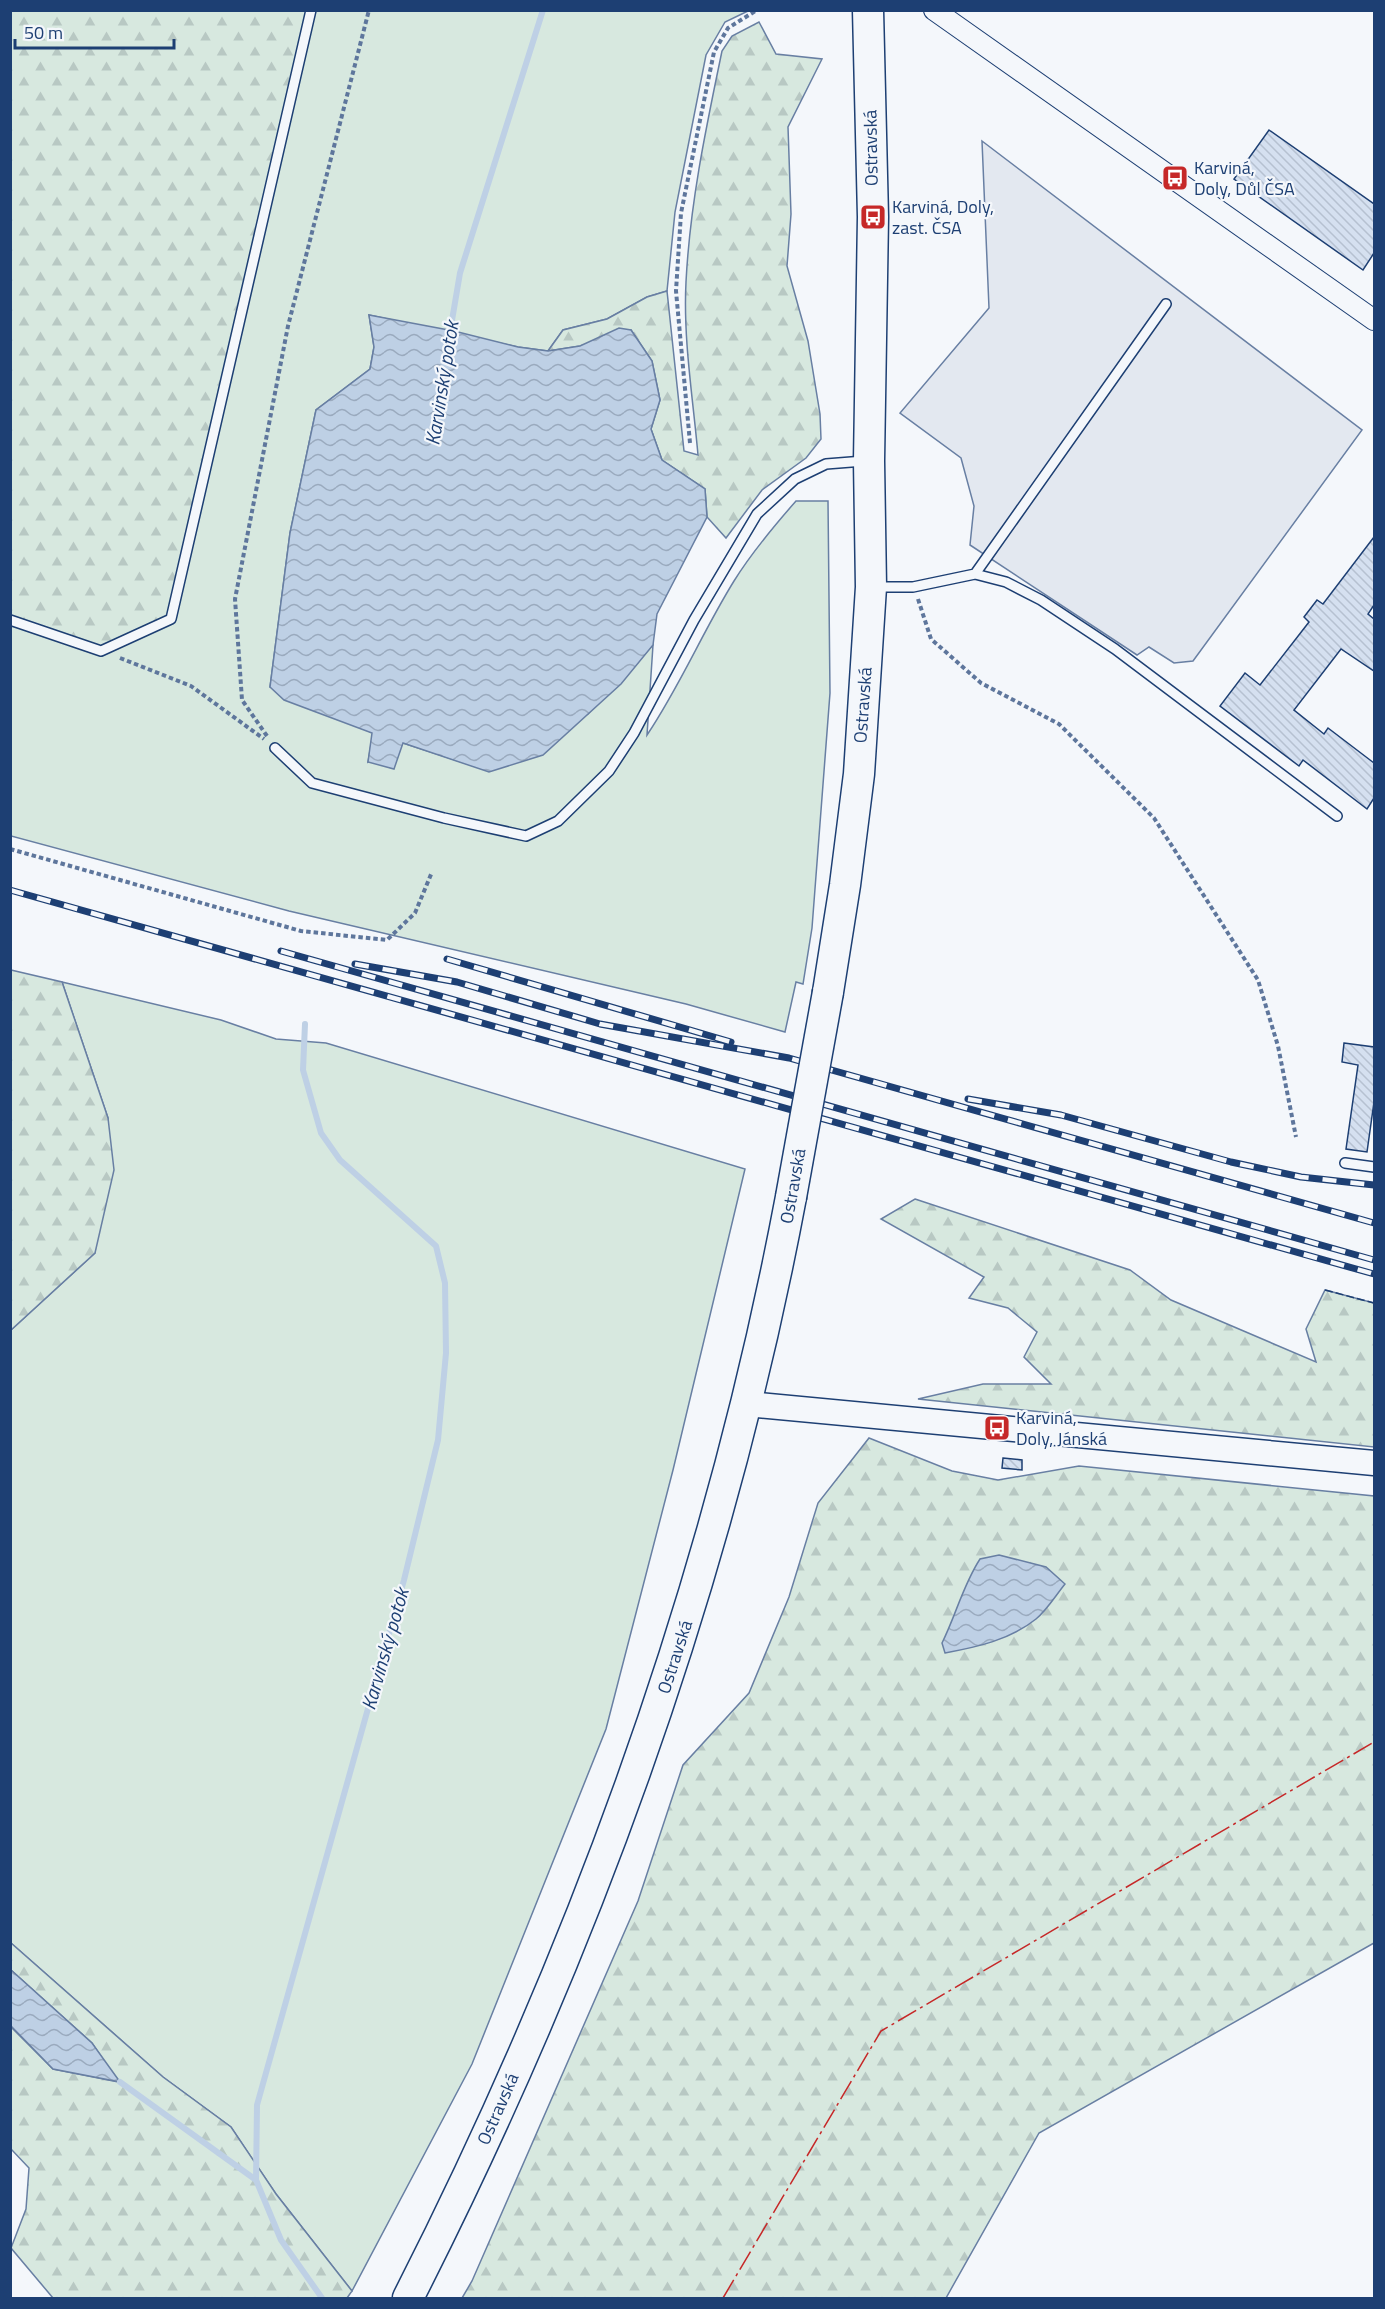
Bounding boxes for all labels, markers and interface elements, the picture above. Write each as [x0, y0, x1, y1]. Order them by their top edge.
scale bar [15, 12, 174, 50]
text: 50 m [24, 19, 63, 46]
street label: Ostravská [856, 110, 885, 186]
place label: Karviná, Doly, Důl ČSA [1194, 154, 1295, 202]
bus stop icon: Karviná, Doly, Důl ČSA [1160, 163, 1190, 193]
place label: Karviná, Doly, zast. ČSA [892, 193, 994, 241]
bus stop icon: Karviná, Doly, zast. ČSA [858, 202, 888, 232]
water label: Karvinský potok [416, 317, 467, 447]
street label: Ostravská [846, 666, 879, 744]
street label: Ostravská [773, 1146, 812, 1226]
place label: Karviná, Doly, Jánská [1016, 1404, 1107, 1452]
bus stop icon: Karviná, Doly, Jánská [982, 1413, 1012, 1443]
water label: Karvinský potok [352, 1582, 417, 1713]
street label: Ostravská [650, 1616, 699, 1697]
street label: Ostravská [470, 2068, 525, 2149]

